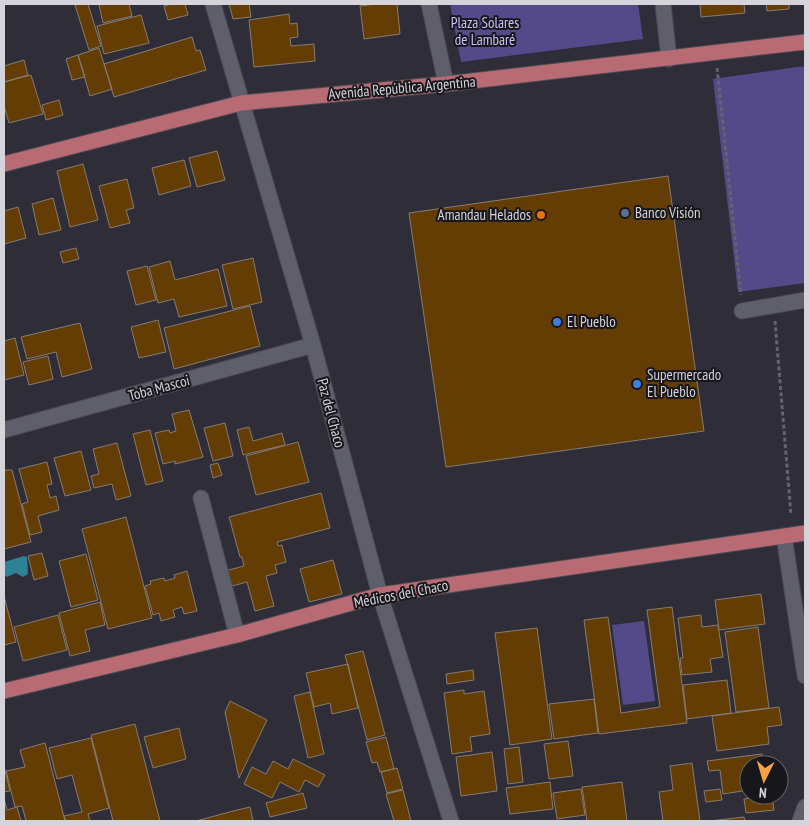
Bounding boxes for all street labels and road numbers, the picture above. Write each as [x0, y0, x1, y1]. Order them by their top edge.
street label: Avenida República Argentina [328, 72, 476, 103]
street label: Toba Mascoi [126, 370, 192, 405]
street label: Paz del Chaco [313, 376, 350, 450]
street label: Médicos del Chaco [352, 575, 450, 612]

